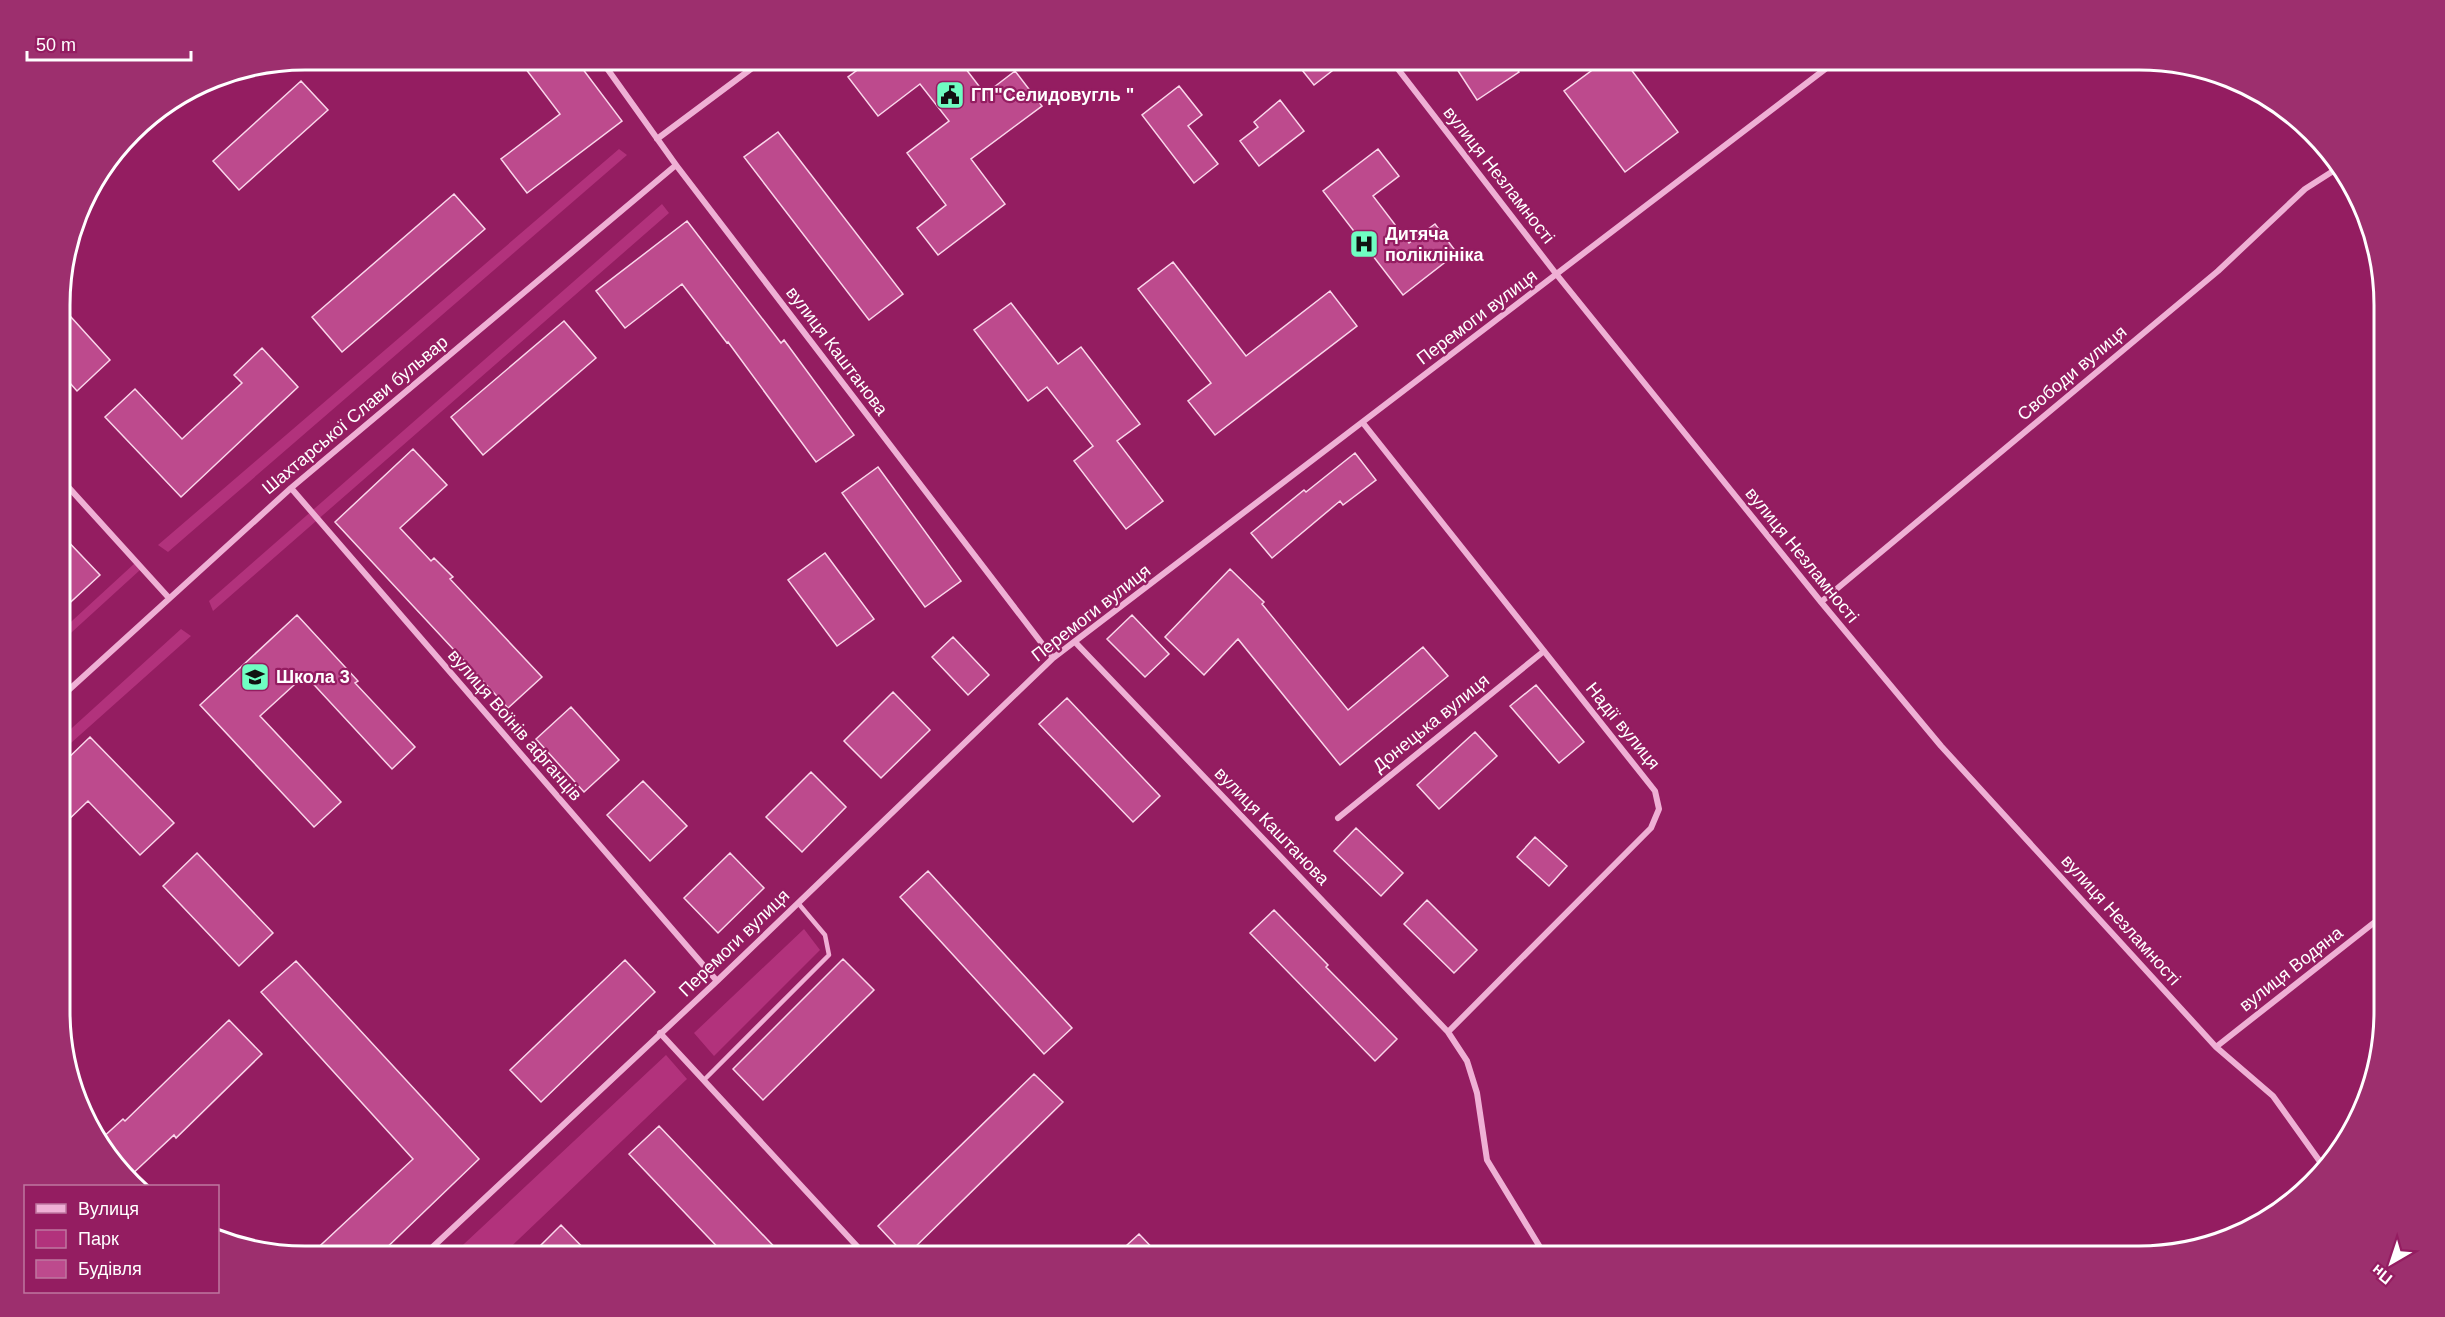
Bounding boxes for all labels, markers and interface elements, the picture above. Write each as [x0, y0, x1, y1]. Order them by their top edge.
scale bar [27, 24, 190, 62]
text: 50 m [36, 35, 76, 55]
public building icon: ГП"Селидовугль " [934, 79, 966, 111]
place label: ГП"Селидовугль " [971, 85, 1134, 105]
street label: вулиця Незламності [1439, 103, 1559, 247]
place label: Дитяча поліклініка [1385, 224, 1484, 265]
hospital icon: Дитяча поліклініка [1348, 228, 1380, 260]
street label: Перемоги вулиця [1413, 265, 1541, 369]
street label: вулиця Каштанова [782, 283, 892, 420]
street label: Свободи вулиця [2013, 322, 2131, 424]
street label: Шахтарської Слави бульвар [258, 332, 452, 498]
street label: вулиця Незламності [1741, 483, 1863, 627]
street label: Перемоги вулиця [1028, 560, 1154, 666]
street label: вулиця Воїнів афганців [444, 645, 586, 805]
school or university icon: Школа 3 [239, 661, 271, 693]
place label: Школа 3 [276, 667, 350, 687]
street label: Донецька вулиця [1369, 670, 1493, 776]
street label: Надії вулиця [1582, 679, 1664, 773]
street label: вулиця Каштанова [1211, 763, 1334, 890]
street label: вулиця Незламності [2057, 851, 2185, 989]
street label: Перемоги вулиця [675, 885, 793, 1001]
street label: вулиця Водяна [2236, 922, 2347, 1015]
legend [24, 1185, 219, 1293]
text: Вулиця [78, 1199, 139, 1219]
text: Парк [78, 1229, 119, 1249]
north arrow [2361, 1233, 2421, 1293]
text: Будівля [78, 1259, 142, 1279]
text: Пн [2368, 1261, 2395, 1288]

